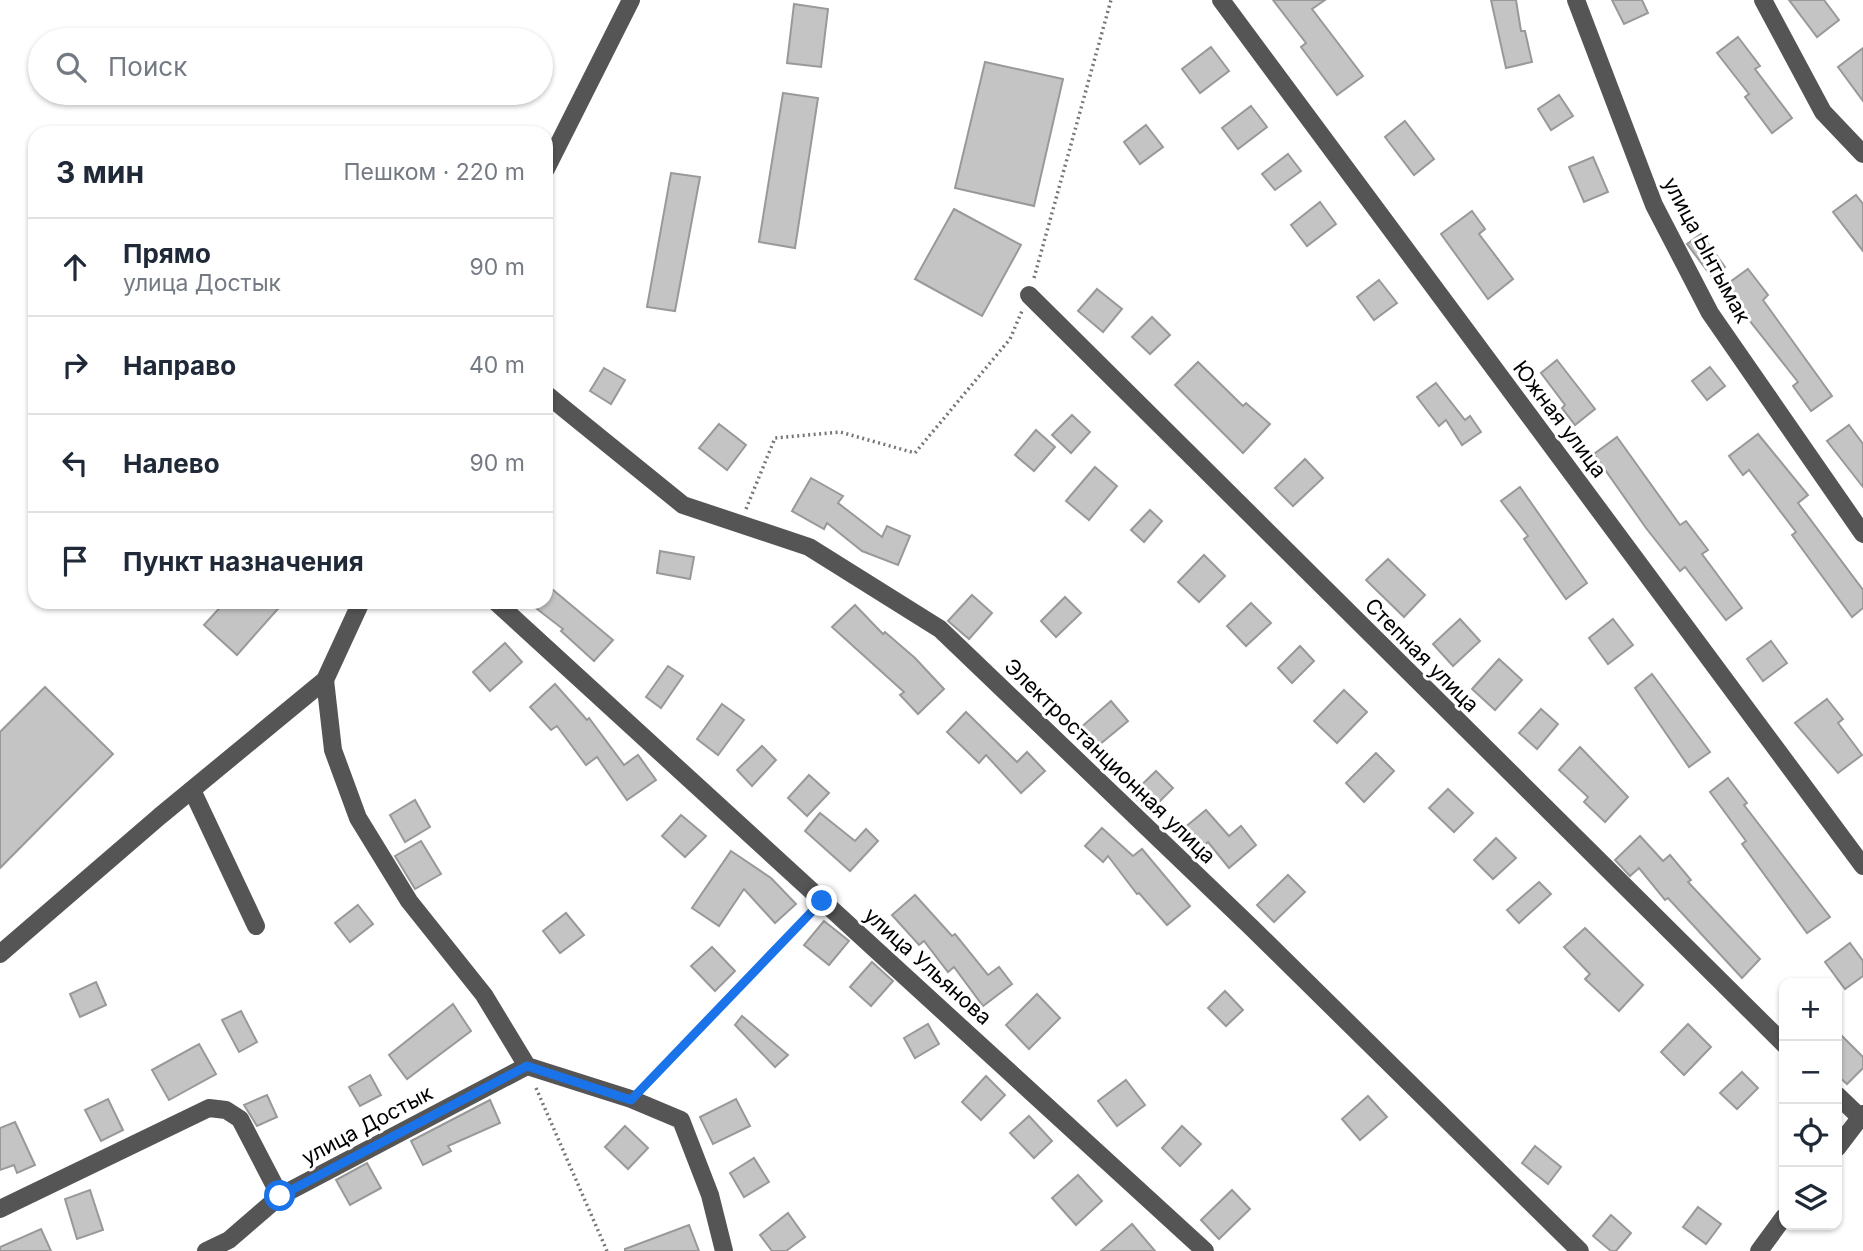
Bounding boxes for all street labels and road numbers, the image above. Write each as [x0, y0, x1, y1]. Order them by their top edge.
street label: улица Ынтымак [1658, 173, 1756, 328]
street label: Южная улица [1508, 356, 1612, 482]
street label: Степная улица [1360, 593, 1484, 717]
street label: Электростанционная улица [999, 653, 1221, 869]
street label: улица Ульянова [859, 902, 997, 1030]
street label: улица Достык [297, 1080, 437, 1170]

